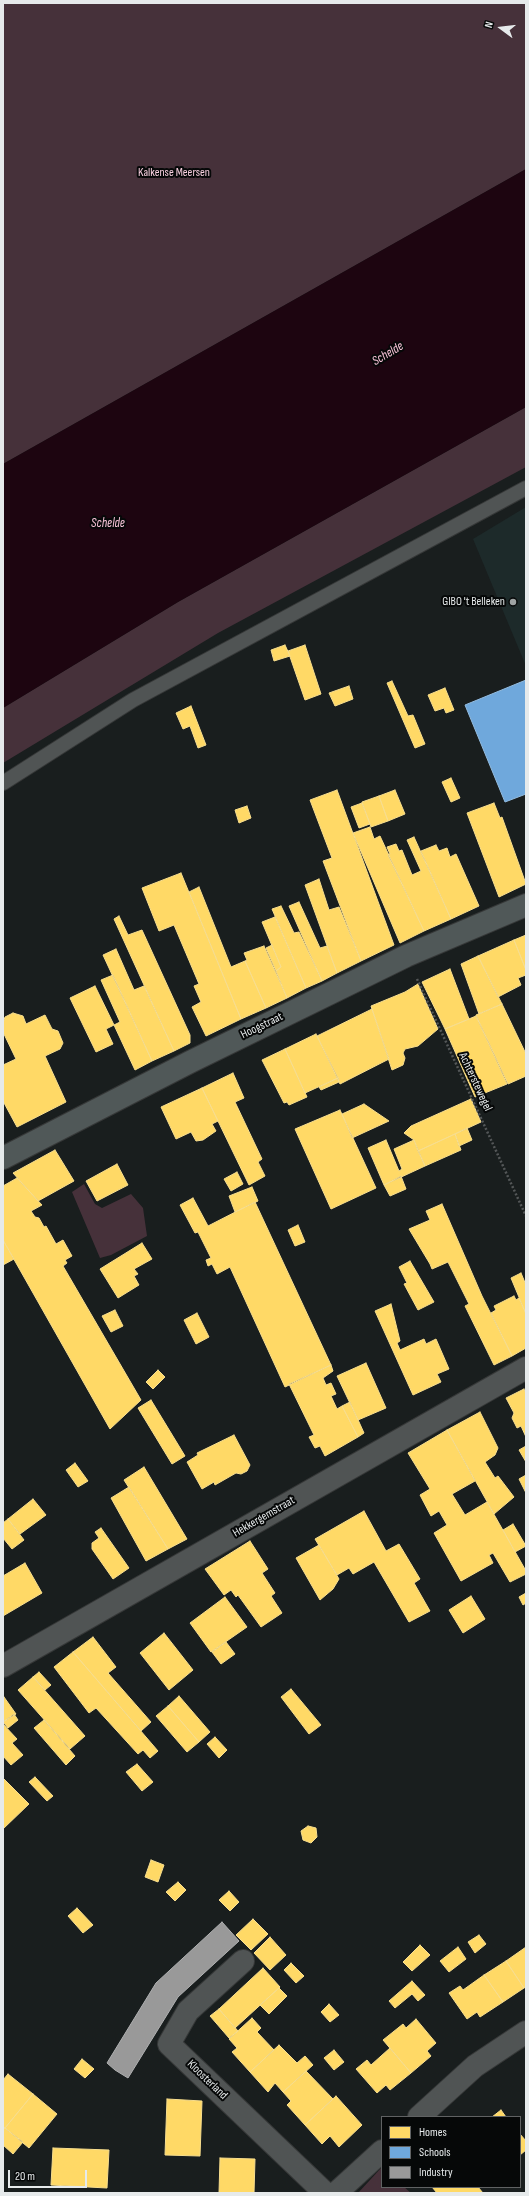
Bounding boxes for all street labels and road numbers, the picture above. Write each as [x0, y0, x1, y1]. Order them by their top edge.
street label: Hoogstraat [239, 1010, 285, 1042]
street label: Achterstewegel [455, 1050, 495, 1114]
street label: Hekkergemstraat [230, 1493, 298, 1541]
street label: Kloosterland [184, 2057, 230, 2103]

